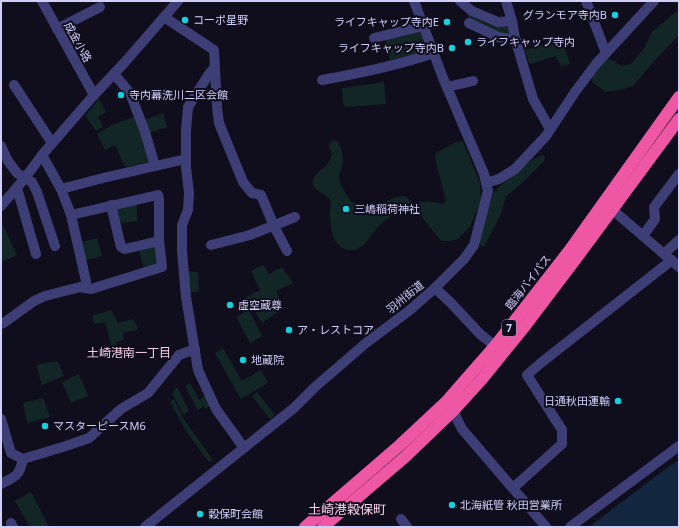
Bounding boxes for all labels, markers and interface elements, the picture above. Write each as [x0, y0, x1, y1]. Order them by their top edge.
place label: グランモア寺内B [523, 7, 607, 22]
marker: グランモア寺内B [610, 10, 620, 20]
place label: コーポ星野 [193, 12, 248, 27]
place label: ライフキャップ寺内E [334, 14, 439, 29]
marker: コーポ星野 [180, 15, 190, 25]
marker: ライフキャップ寺内E [442, 17, 452, 27]
street label: 成金小路 [61, 19, 96, 65]
place label: ライフキャップ寺内 [476, 34, 575, 49]
marker: ライフキャップ寺内 [463, 37, 473, 47]
place label: ライフキャップ寺内B [338, 40, 444, 55]
marker: ライフキャップ寺内B [447, 43, 457, 53]
place label: 寺内幕洗川二区会館 [129, 87, 228, 102]
marker: 寺内幕洗川二区会館 [116, 90, 126, 100]
place label: 三嶋稲荷神社 [354, 201, 420, 216]
marker: 三嶋稲荷神社 [341, 204, 351, 214]
street label: 臨海バイパス [501, 251, 554, 312]
street label: 羽州街道 [383, 277, 427, 316]
place label: 虚空蔵尊 [238, 297, 282, 312]
marker: 虚空蔵尊 [225, 300, 235, 310]
road number: 7 [502, 320, 516, 336]
place label: ア・レストコア [297, 322, 374, 337]
marker: ア・レストコア [284, 325, 294, 335]
district label: 土崎港南一丁目 [87, 344, 171, 361]
place label: 地蔵院 [251, 352, 284, 367]
marker: 地蔵院 [238, 355, 248, 365]
place label: 日通秋田運輸 [544, 393, 610, 408]
marker: 日通秋田運輸 [613, 396, 623, 406]
place label: マスターピースM6 [53, 418, 146, 433]
marker: マスターピースM6 [40, 421, 50, 431]
place label: 北海紙管 秋田営業所 [460, 497, 563, 512]
district label: 土崎港穀保町 [308, 500, 386, 518]
marker: 北海紙管 秋田営業所 [447, 500, 457, 510]
place label: 穀保町会館 [208, 506, 263, 521]
marker: 穀保町会館 [195, 509, 205, 519]

